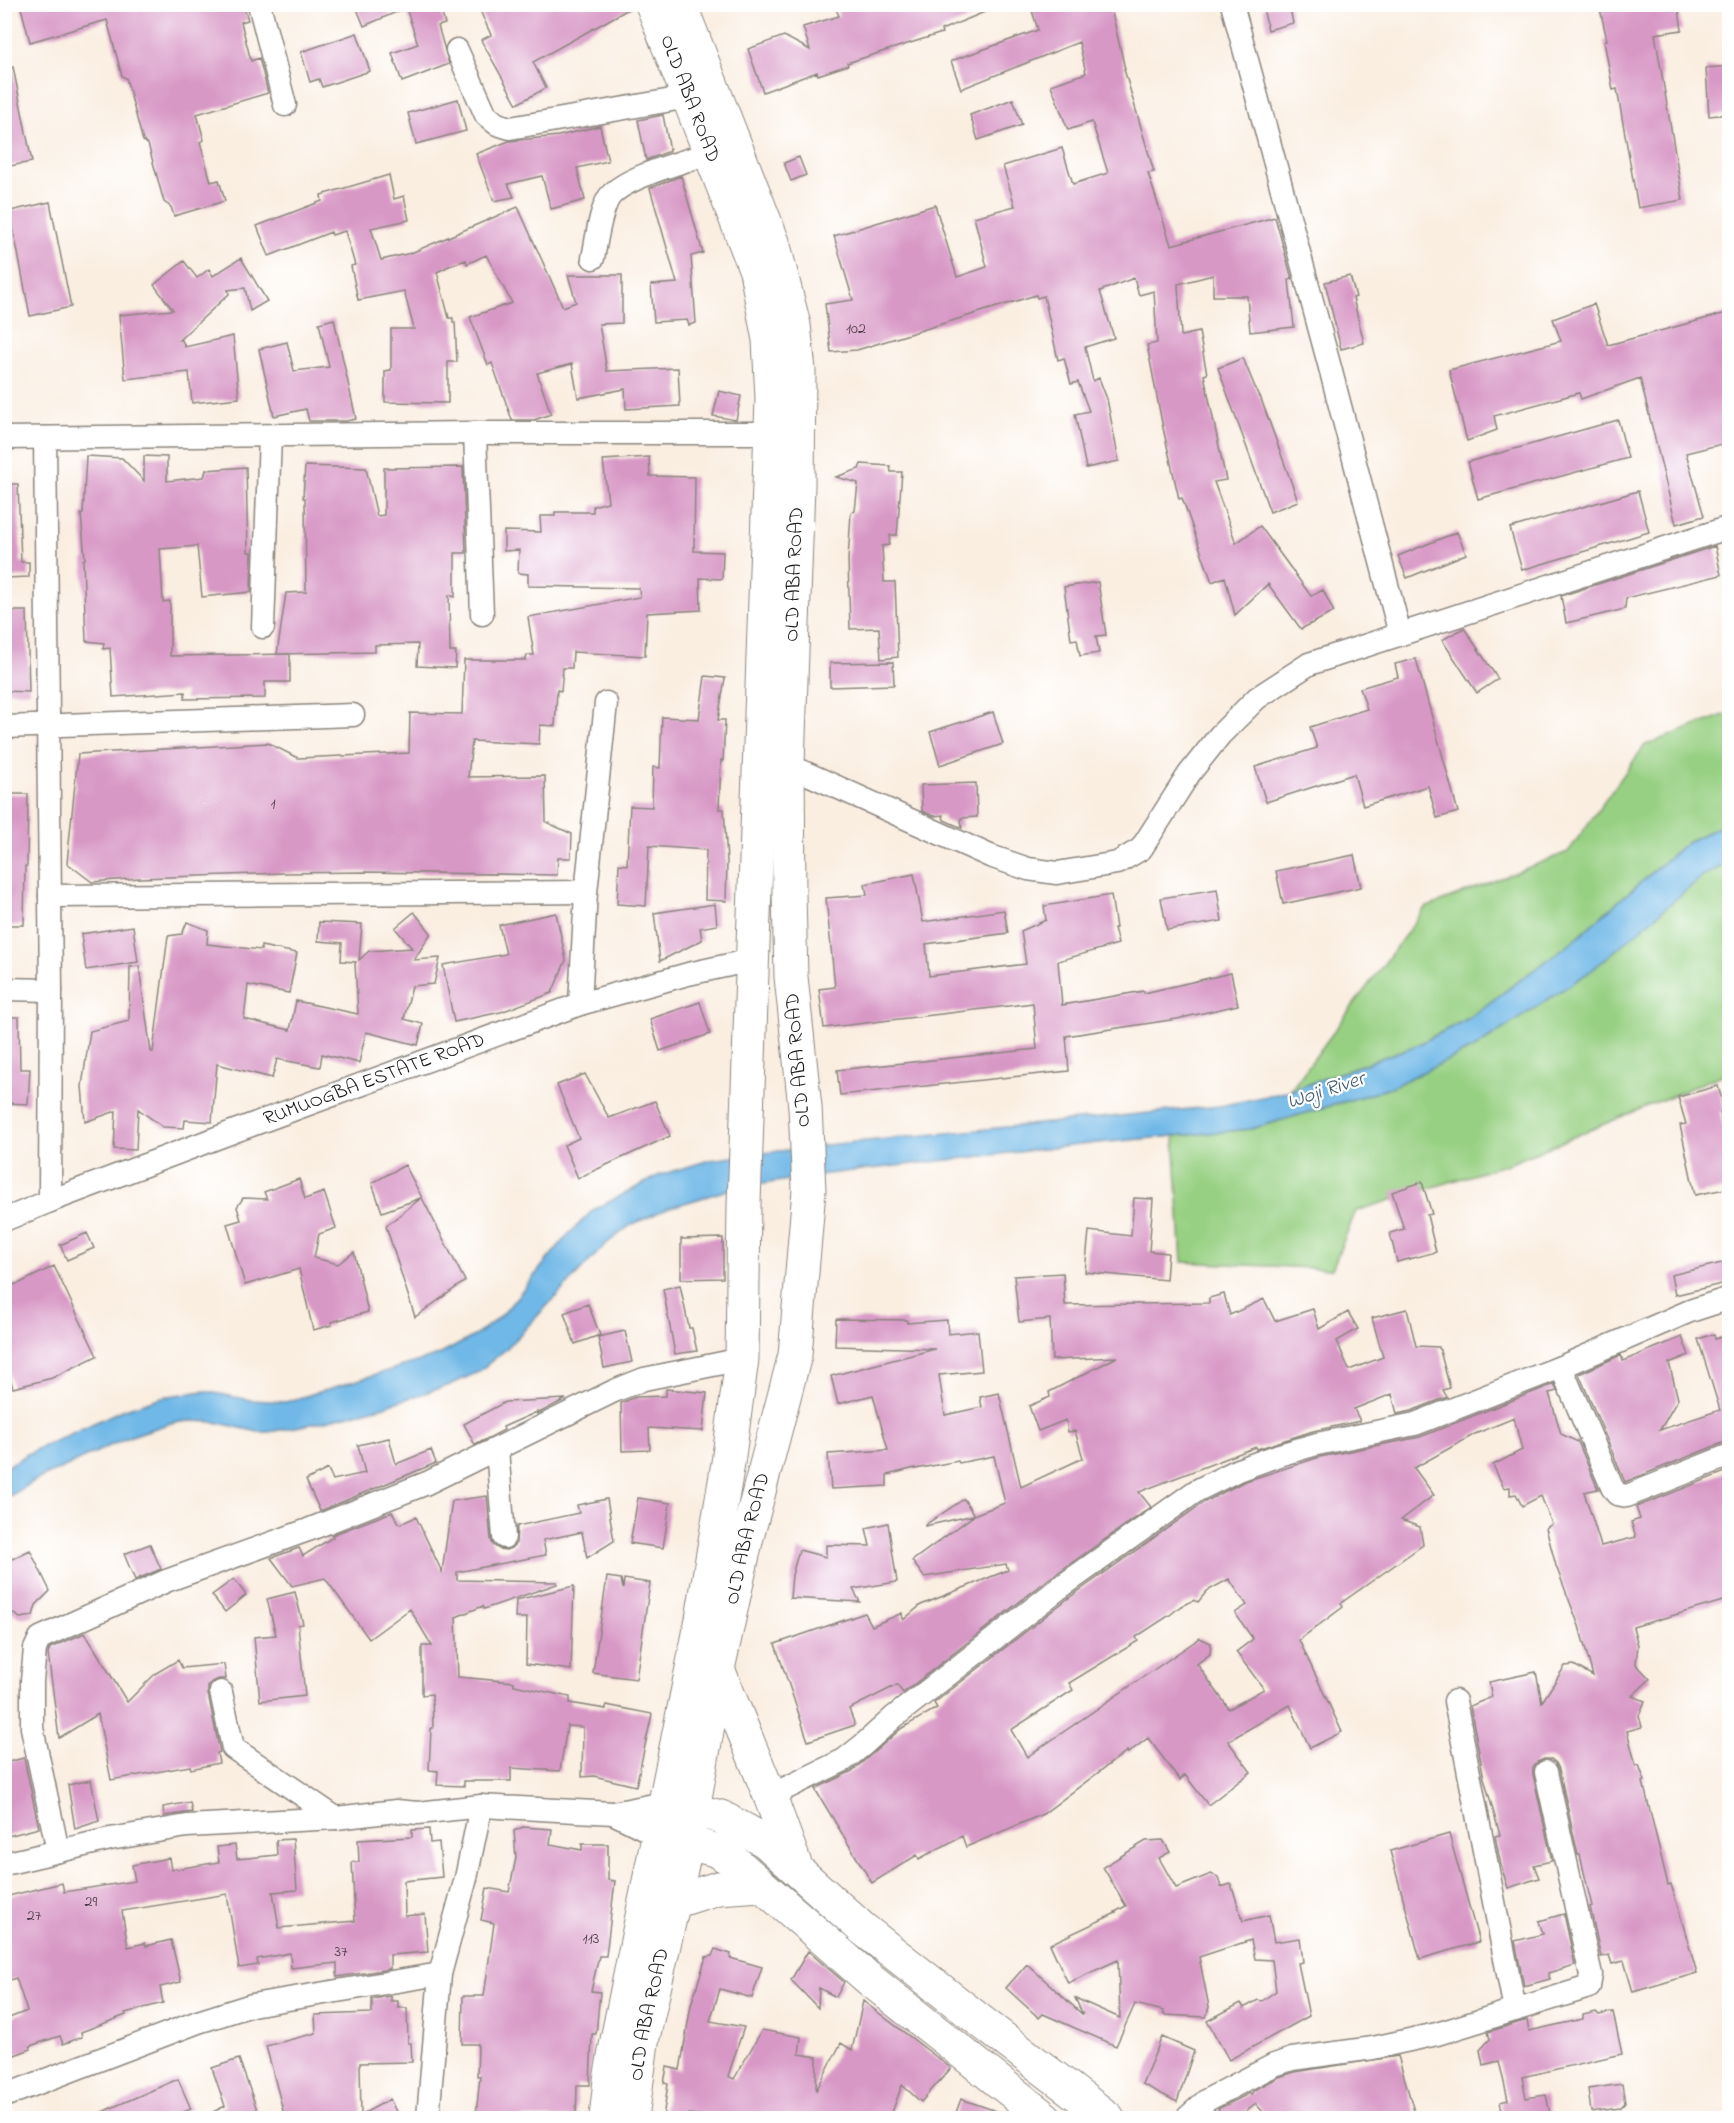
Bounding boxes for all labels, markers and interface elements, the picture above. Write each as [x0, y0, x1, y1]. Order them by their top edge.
street label: OLD ABA ROAD [651, 31, 727, 167]
house number: 102 [846, 317, 866, 341]
street label: OLD ABA ROAD [778, 507, 812, 642]
house number: 1 [270, 792, 276, 816]
street label: OLD ABA ROAD [779, 992, 819, 1128]
street label: RUMUOGBA ESTATE ROAD [260, 1026, 489, 1134]
water label: Woji River [1283, 1064, 1371, 1118]
street label: OLD ABA ROAD [718, 1470, 778, 1607]
house number: 29 [85, 1890, 98, 1914]
house number: 27 [27, 1904, 42, 1928]
house number: 113 [583, 1927, 599, 1951]
house number: 37 [334, 1940, 348, 1964]
street label: OLD ABA ROAD [623, 1945, 677, 2083]

